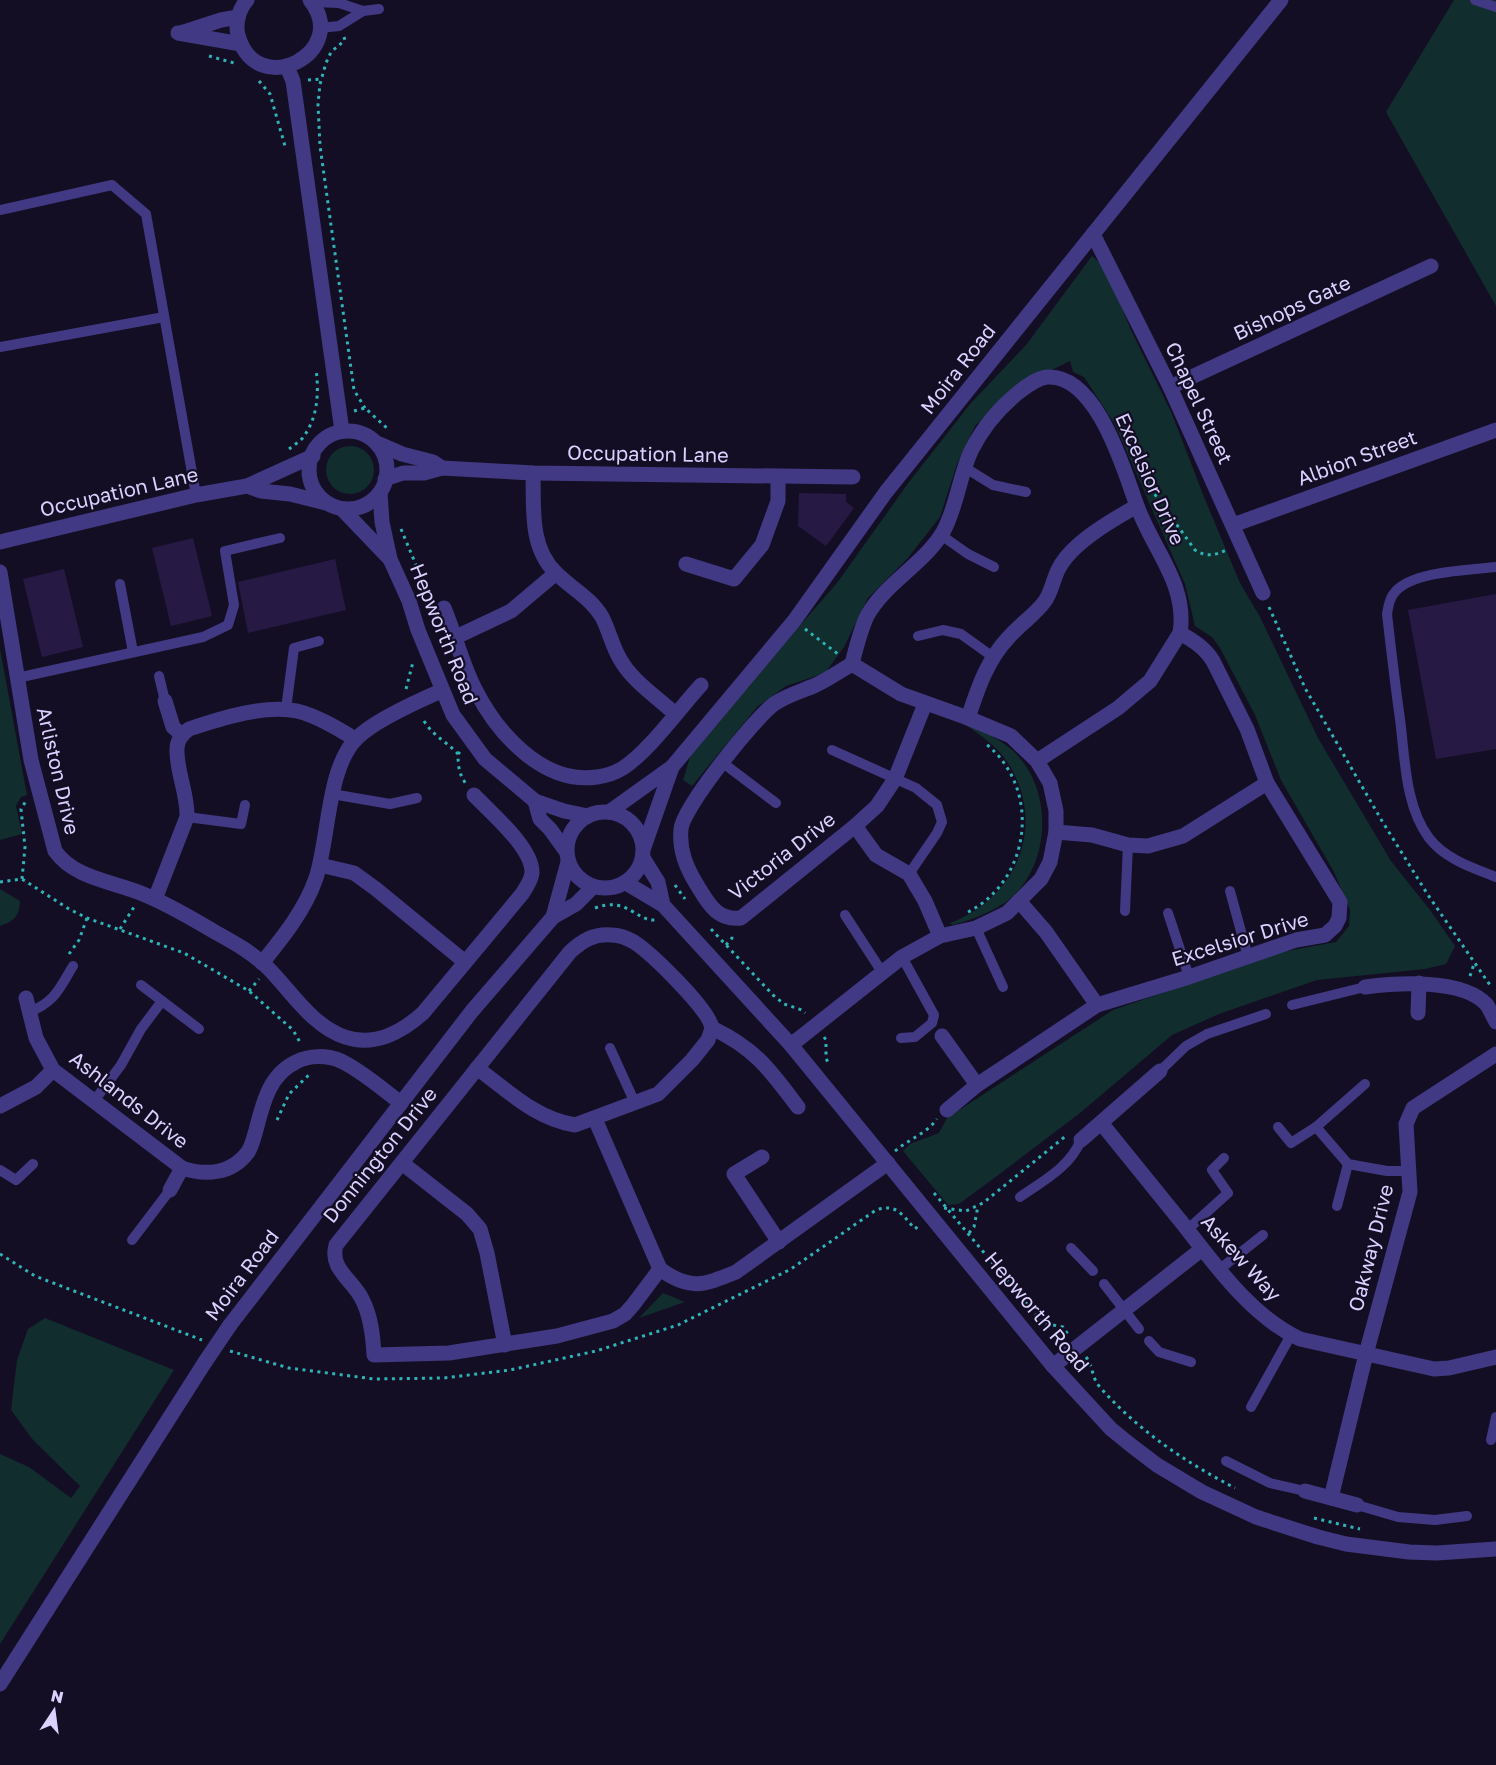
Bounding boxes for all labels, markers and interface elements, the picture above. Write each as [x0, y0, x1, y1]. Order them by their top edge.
street label: Bishops Gate [1229, 270, 1354, 345]
street label: Moira Road [915, 319, 1000, 418]
street label: Chapel Street [1161, 338, 1239, 467]
street label: Excelsior Drive [1111, 409, 1191, 548]
street label: Albion Street [1294, 424, 1420, 490]
street label: Occupation Lane [567, 440, 729, 466]
street label: Occupation Lane [37, 461, 200, 521]
street label: Hepworth Road [406, 560, 484, 707]
street label: Arliston Drive [33, 705, 85, 837]
street label: Victoria Drive [723, 806, 839, 904]
street label: Excelsior Drive [1168, 906, 1311, 970]
street label: Ashlands Drive [66, 1046, 194, 1153]
street label: Donnington Drive [317, 1082, 441, 1227]
street label: Oakway Drive [1343, 1182, 1397, 1314]
street label: Askew Way [1197, 1209, 1287, 1305]
street label: Moira Road [199, 1224, 283, 1325]
street label: Hepworth Road [981, 1246, 1095, 1376]
north arrow [24, 1681, 84, 1741]
text: N [49, 1685, 66, 1707]

